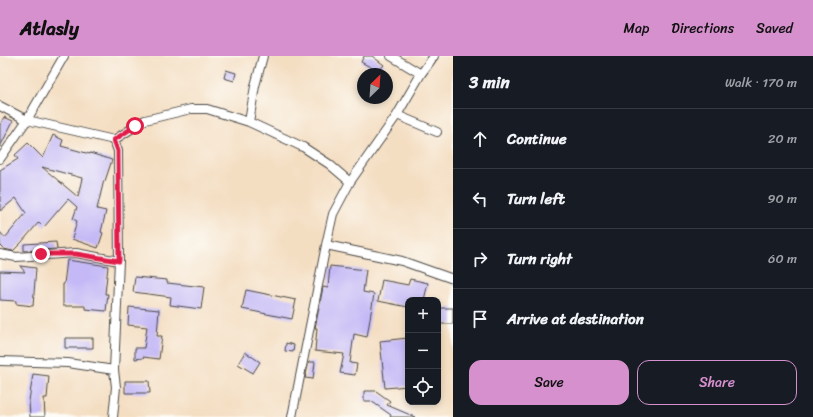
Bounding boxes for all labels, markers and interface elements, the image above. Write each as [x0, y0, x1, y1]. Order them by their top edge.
text: Atlasly [20, 12, 79, 45]
text: Map [623, 16, 649, 41]
text: Directions [671, 16, 734, 41]
text: Saved [756, 16, 793, 41]
text: 3 min [469, 67, 510, 97]
north arrow [357, 68, 393, 104]
text: Walk · 170 m [725, 71, 797, 94]
route start [126, 117, 144, 135]
text: Continue [507, 126, 567, 152]
text: 20 m [768, 127, 797, 150]
icon: ahead [469, 128, 491, 150]
text: Turn left [507, 186, 565, 212]
text: 90 m [767, 187, 797, 210]
icon: left [469, 188, 491, 210]
route end [32, 245, 50, 263]
text: Turn right [507, 246, 572, 272]
text: 60 m [768, 247, 797, 270]
icon: right [469, 248, 491, 270]
map controls [405, 297, 441, 405]
button: + [405, 297, 441, 333]
text: Arrive at destination [507, 306, 644, 332]
icon: arrive [469, 308, 491, 330]
button: − [405, 333, 441, 369]
button: Save [469, 360, 629, 405]
button: Share [637, 360, 797, 405]
button: locate [405, 369, 441, 405]

